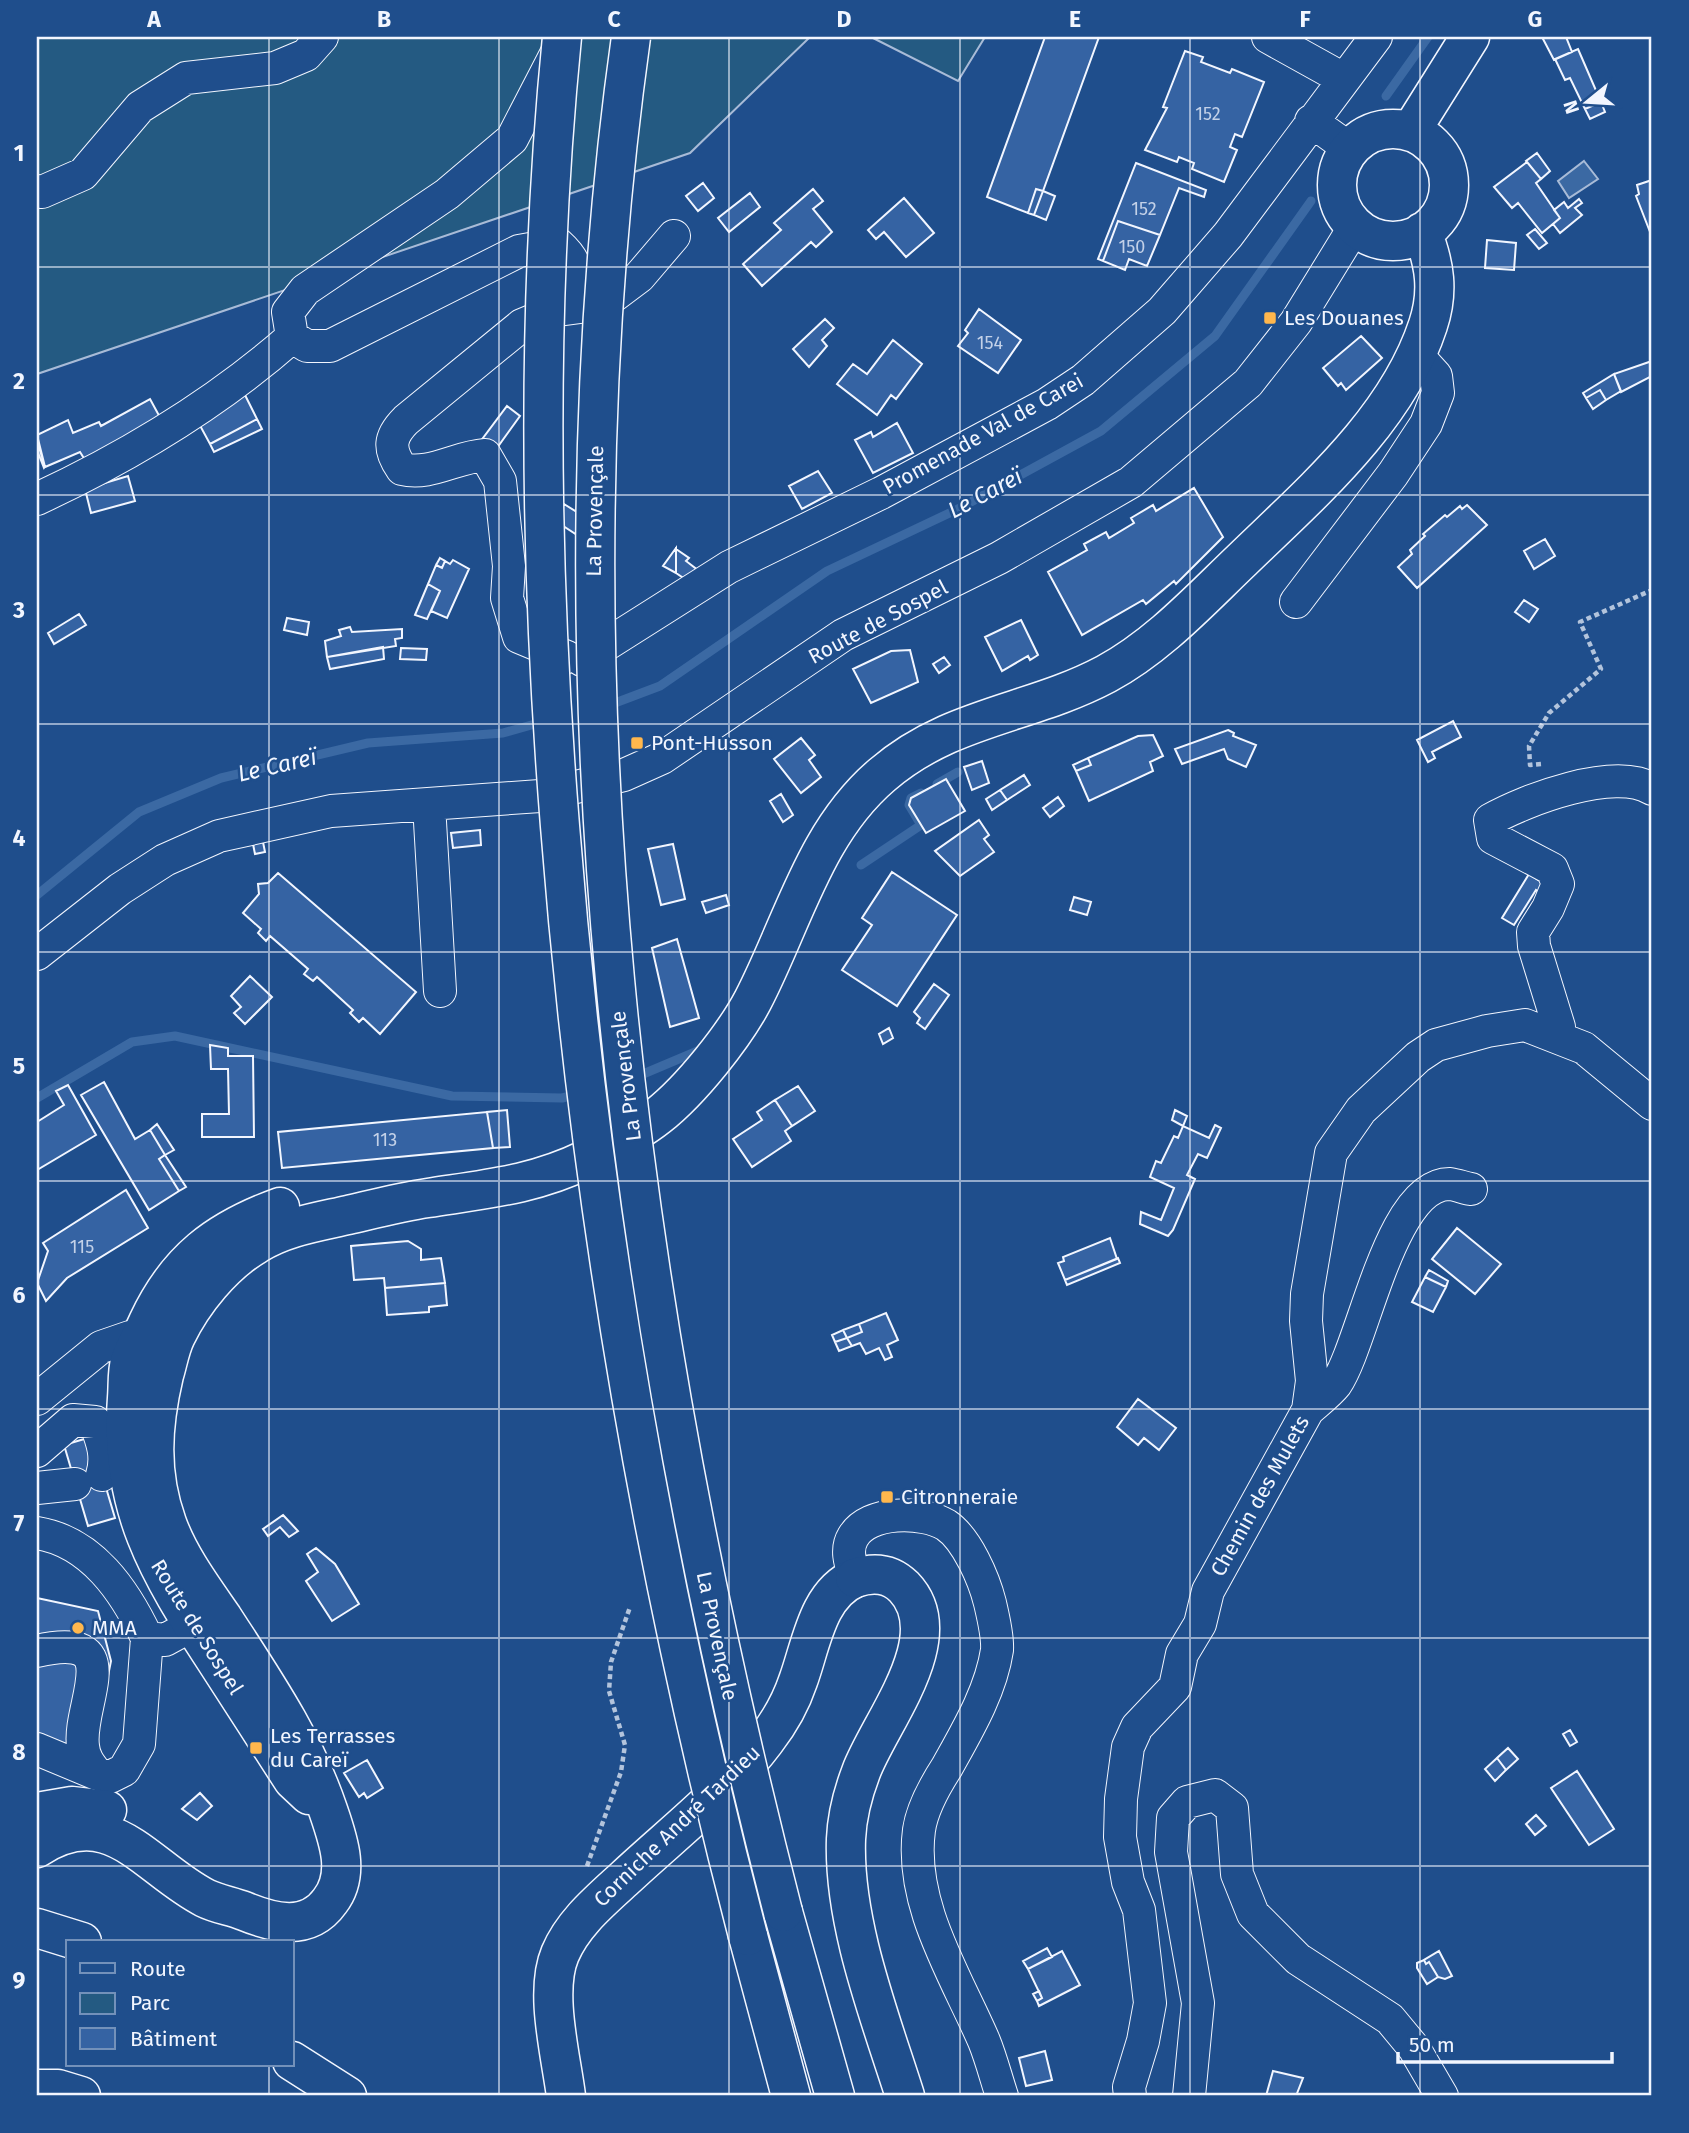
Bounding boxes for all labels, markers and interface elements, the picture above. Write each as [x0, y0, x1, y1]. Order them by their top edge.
text: A [146, 5, 161, 33]
text: B [377, 5, 391, 33]
text: C [607, 5, 621, 33]
text: D [837, 5, 852, 33]
text: E [1069, 5, 1081, 33]
text: F [1299, 5, 1311, 33]
text: G [1528, 5, 1542, 33]
north arrow [1552, 66, 1622, 136]
text: N [1558, 98, 1584, 117]
house number: 152 [1195, 103, 1221, 125]
text: 1 [14, 139, 24, 167]
house number: 152 [1131, 198, 1157, 220]
house number: 150 [1119, 236, 1145, 258]
place label: Les Douanes [1284, 305, 1404, 331]
marker: Les Douanes [1262, 310, 1278, 326]
house number: 154 [977, 332, 1004, 354]
text: 2 [13, 367, 25, 395]
street label: Promenade Val de Carei [878, 368, 1088, 500]
street label: La Provençale [581, 445, 609, 577]
water label: Le Careï [943, 461, 1029, 524]
street label: Route de Sospel [804, 574, 952, 670]
text: 3 [12, 596, 25, 624]
place label: Pont-Husson [651, 730, 773, 756]
marker: Pont-Husson [629, 735, 645, 751]
water label: Le Careï [235, 742, 322, 788]
text: 4 [13, 824, 26, 852]
street label: La Provençale [605, 1009, 647, 1143]
text: 5 [13, 1052, 25, 1080]
house number: 113 [373, 1129, 397, 1151]
house number: 115 [70, 1236, 94, 1258]
text: 6 [13, 1281, 26, 1309]
street label: Chemin des Mulets [1205, 1411, 1315, 1581]
place label: Citronneraie [901, 1484, 1018, 1510]
marker: Citronneraie [879, 1489, 895, 1505]
text: 7 [14, 1509, 25, 1537]
street label: Route de Sospel [145, 1555, 249, 1699]
street label: La Provençale [691, 1569, 743, 1703]
place label: MMA [92, 1615, 137, 1641]
marker: MMA [70, 1620, 86, 1636]
place label: Les Terrasses du Careï [270, 1723, 395, 1773]
text: 8 [12, 1738, 26, 1766]
marker: Les Terrasses du Careï [248, 1740, 264, 1756]
street label: Corniche André Tardieu [588, 1740, 766, 1912]
legend [66, 1940, 294, 2066]
text: Route [130, 1956, 186, 1982]
text: 9 [13, 1966, 26, 1994]
text: Parc [130, 1990, 170, 2016]
scale bar [1398, 2021, 1612, 2065]
text: Bâtiment [130, 2026, 217, 2052]
text: 50 m [1409, 2032, 1455, 2058]

